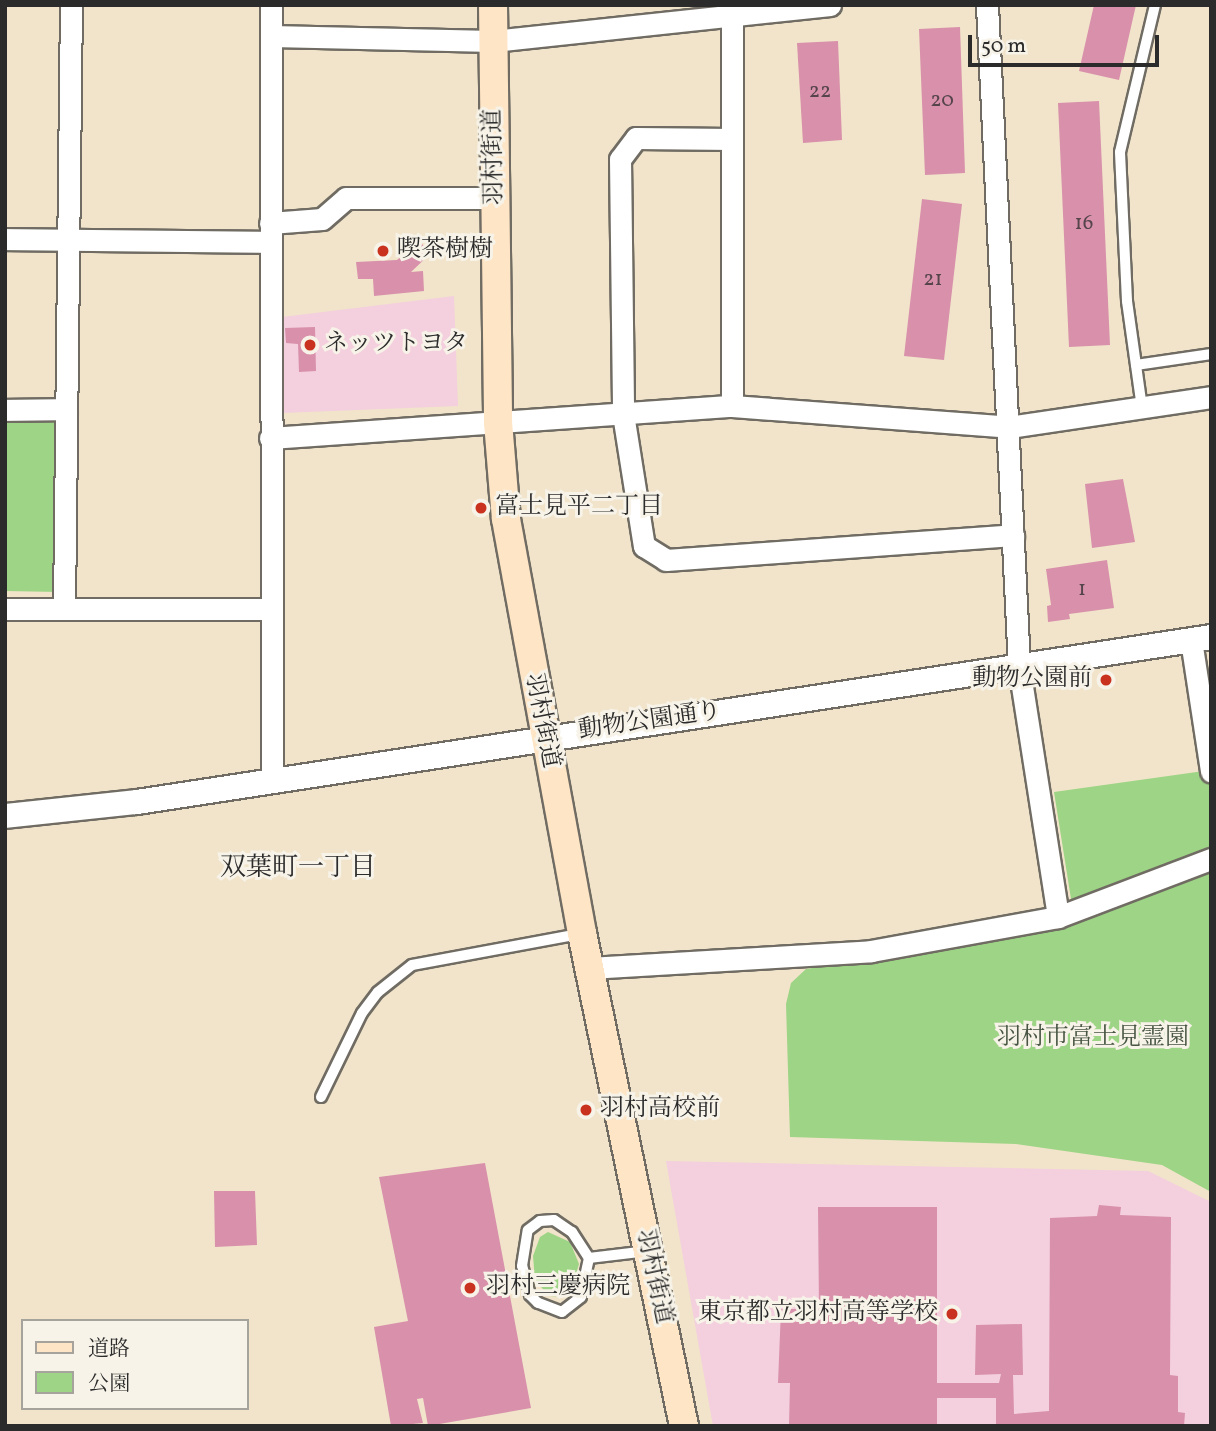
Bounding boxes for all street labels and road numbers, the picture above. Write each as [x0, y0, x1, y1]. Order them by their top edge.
street label: 羽村街道 [480, 109, 510, 205]
street label: 羽村街道 [518, 671, 564, 771]
street label: 動物公園通り [577, 698, 723, 746]
street label: 羽村街道 [629, 1227, 677, 1327]

